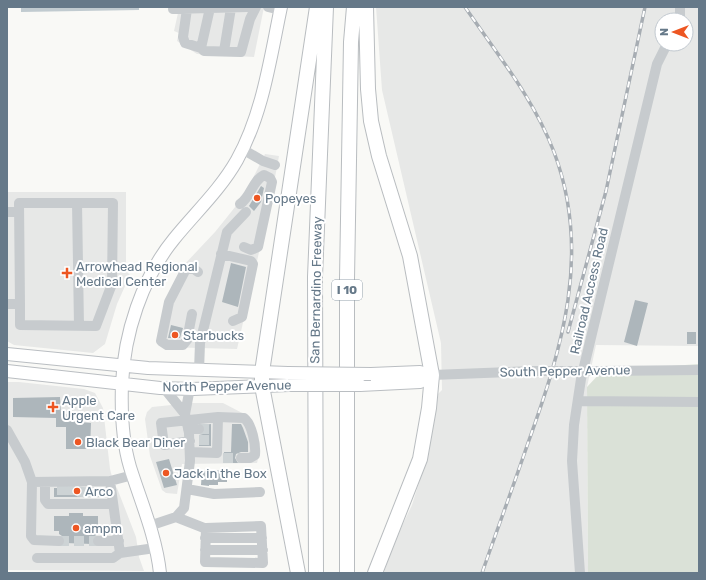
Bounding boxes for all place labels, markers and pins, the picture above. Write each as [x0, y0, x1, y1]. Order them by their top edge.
place label: Popeyes [265, 191, 317, 206]
marker: Popeyes [252, 193, 262, 203]
place label: Arrowhead Regional Medical Center [76, 259, 198, 289]
marker: Arrowhead Regional Medical Center [61, 267, 73, 279]
place label: Starbucks [183, 328, 245, 343]
marker: Starbucks [170, 330, 180, 340]
place label: Apple Urgent Care [62, 393, 135, 424]
marker: Apple Urgent Care [47, 401, 59, 413]
place label: Black Bear Diner [86, 435, 185, 450]
marker: Black Bear Diner [73, 437, 83, 447]
place label: Jack in the Box [174, 466, 267, 481]
marker: Jack in the Box [161, 468, 171, 478]
place label: Arco [85, 484, 113, 499]
marker: Arco [72, 486, 82, 496]
place label: ampm [84, 521, 122, 536]
marker: ampm [71, 523, 81, 533]

